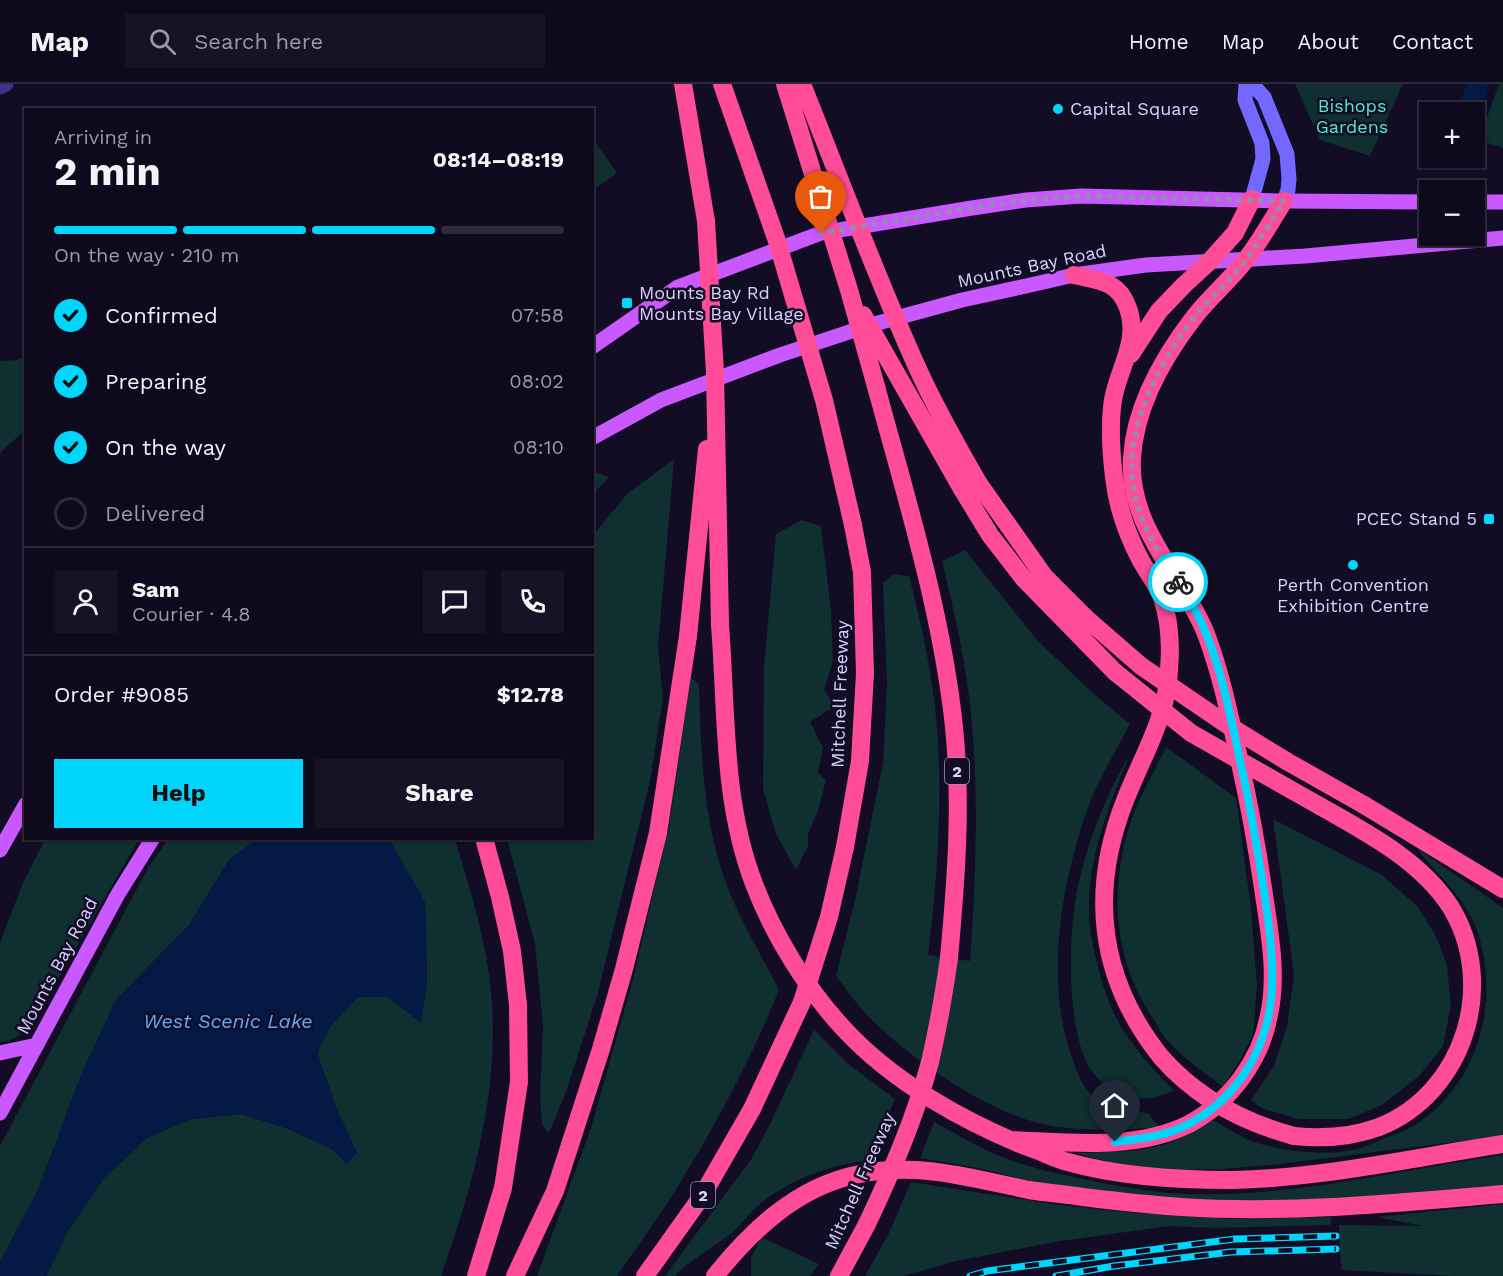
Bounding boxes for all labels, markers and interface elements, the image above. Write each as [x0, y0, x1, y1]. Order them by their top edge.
search box [125, 14, 545, 68]
text: Map [30, 25, 89, 58]
icon: search [146, 25, 179, 58]
text: Search here [194, 29, 323, 54]
text: Home [1129, 29, 1189, 54]
text: Map [1222, 29, 1265, 54]
text: About [1298, 29, 1359, 54]
text: Contact [1392, 29, 1473, 54]
park label: Bishops Gardens [1316, 95, 1388, 137]
place label: Capital Square [1070, 98, 1199, 119]
marker: Capital Square [1051, 102, 1065, 116]
map controls [1419, 102, 1485, 246]
button: + [1419, 102, 1485, 168]
text: Arriving in [54, 125, 152, 149]
text: 08:14–08:19 [433, 147, 564, 172]
text: 2 min [54, 149, 161, 194]
pin [795, 171, 846, 233]
icon: bag [804, 180, 837, 213]
button: − [1419, 180, 1485, 246]
street label: Mounts Bay Road [956, 239, 1108, 292]
text: On the way · 210 m [54, 243, 239, 267]
place label: Mounts Bay Rd Mounts Bay Village [639, 282, 804, 324]
marker: Mounts Bay Rd Mounts Bay Village [620, 296, 634, 310]
icon: check [54, 299, 87, 332]
text: Confirmed [105, 303, 218, 328]
text: 07:58 [511, 303, 564, 327]
icon: check [54, 365, 87, 398]
text: Preparing [105, 369, 206, 394]
text: 08:02 [509, 369, 564, 393]
icon: check [54, 431, 87, 464]
text: On the way [105, 435, 226, 460]
text: 08:10 [513, 435, 564, 459]
text: Delivered [105, 501, 205, 526]
place label: PCEC Stand 5 [1356, 508, 1477, 529]
marker: PCEC Stand 5 [1482, 512, 1496, 526]
courier [1148, 552, 1208, 612]
marker: Perth Convention Exhibition Centre [1346, 558, 1360, 572]
icon: bike [1162, 566, 1195, 599]
button: person [54, 570, 117, 633]
button: chat [423, 570, 486, 633]
button: phone [501, 570, 564, 633]
place label: Perth Convention Exhibition Centre [1277, 574, 1429, 616]
text: Sam [132, 577, 180, 602]
text: Courier · 4.8 [132, 602, 251, 626]
street label: Mitchell Freeway [826, 619, 853, 768]
text: Order #9085 [54, 682, 189, 707]
text: $12.78 [497, 682, 564, 707]
road number: 2 [945, 758, 969, 784]
button: Help [54, 759, 303, 828]
button: Share [315, 759, 564, 828]
street label: Mounts Bay Road [12, 894, 101, 1038]
water label: West Scenic Lake [143, 1009, 313, 1033]
pin [1089, 1080, 1140, 1142]
icon: home [1098, 1089, 1131, 1122]
street label: Mitchell Freeway [820, 1109, 899, 1252]
road number: 2 [691, 1182, 715, 1208]

